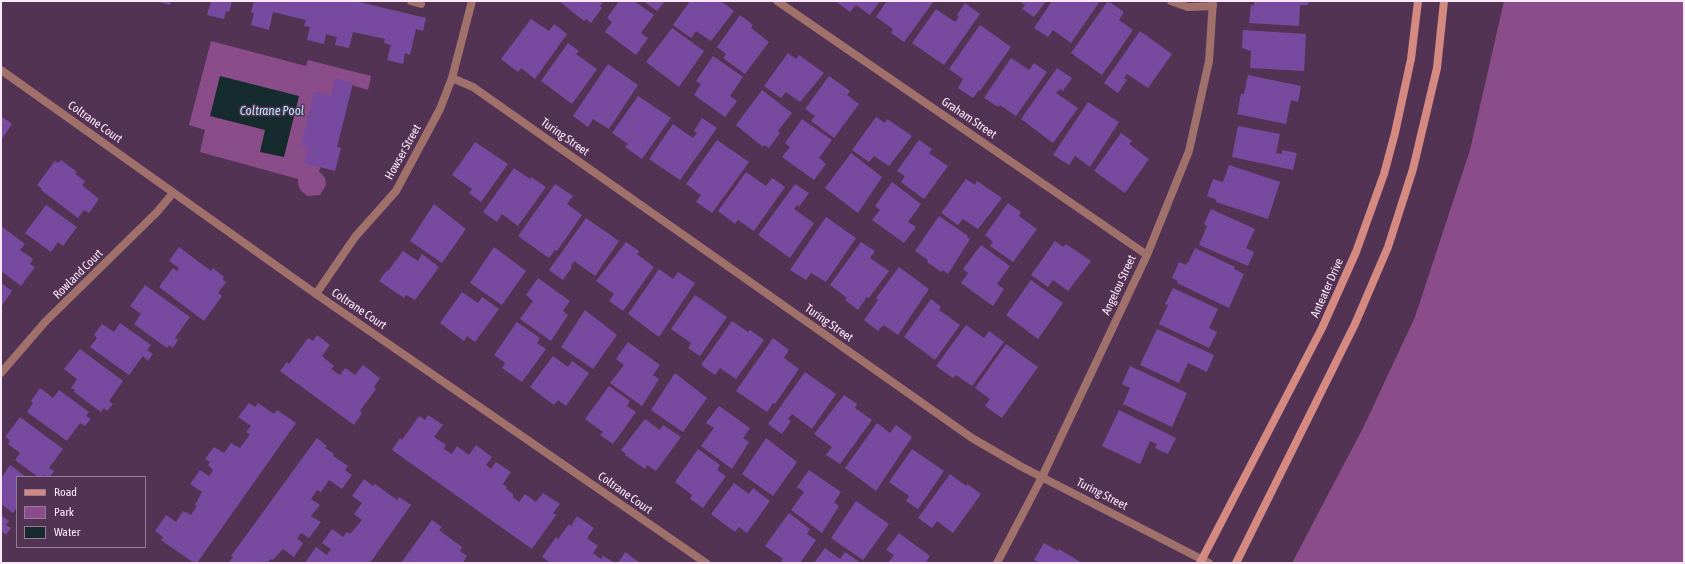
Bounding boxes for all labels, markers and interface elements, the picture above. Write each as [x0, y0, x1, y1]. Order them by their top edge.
street label: Graham Street [939, 94, 999, 142]
street label: Coltrane Court [65, 98, 125, 146]
water label: Coltrane Pool [240, 103, 304, 119]
street label: Turing Street [538, 115, 592, 159]
street label: Howser Street [382, 122, 424, 182]
street label: Rowland Court [50, 246, 106, 302]
street label: Angelou Street [1099, 253, 1139, 317]
street label: Anteater Drive [1308, 256, 1346, 320]
street label: Coltrane Court [329, 285, 389, 333]
street label: Turing Street [802, 301, 856, 345]
street label: Coltrane Court [595, 469, 655, 517]
street label: Turing Street [1074, 475, 1130, 513]
legend [16, 476, 146, 548]
text: Road [54, 485, 77, 499]
text: Park [54, 505, 74, 519]
text: Water [54, 525, 80, 539]

